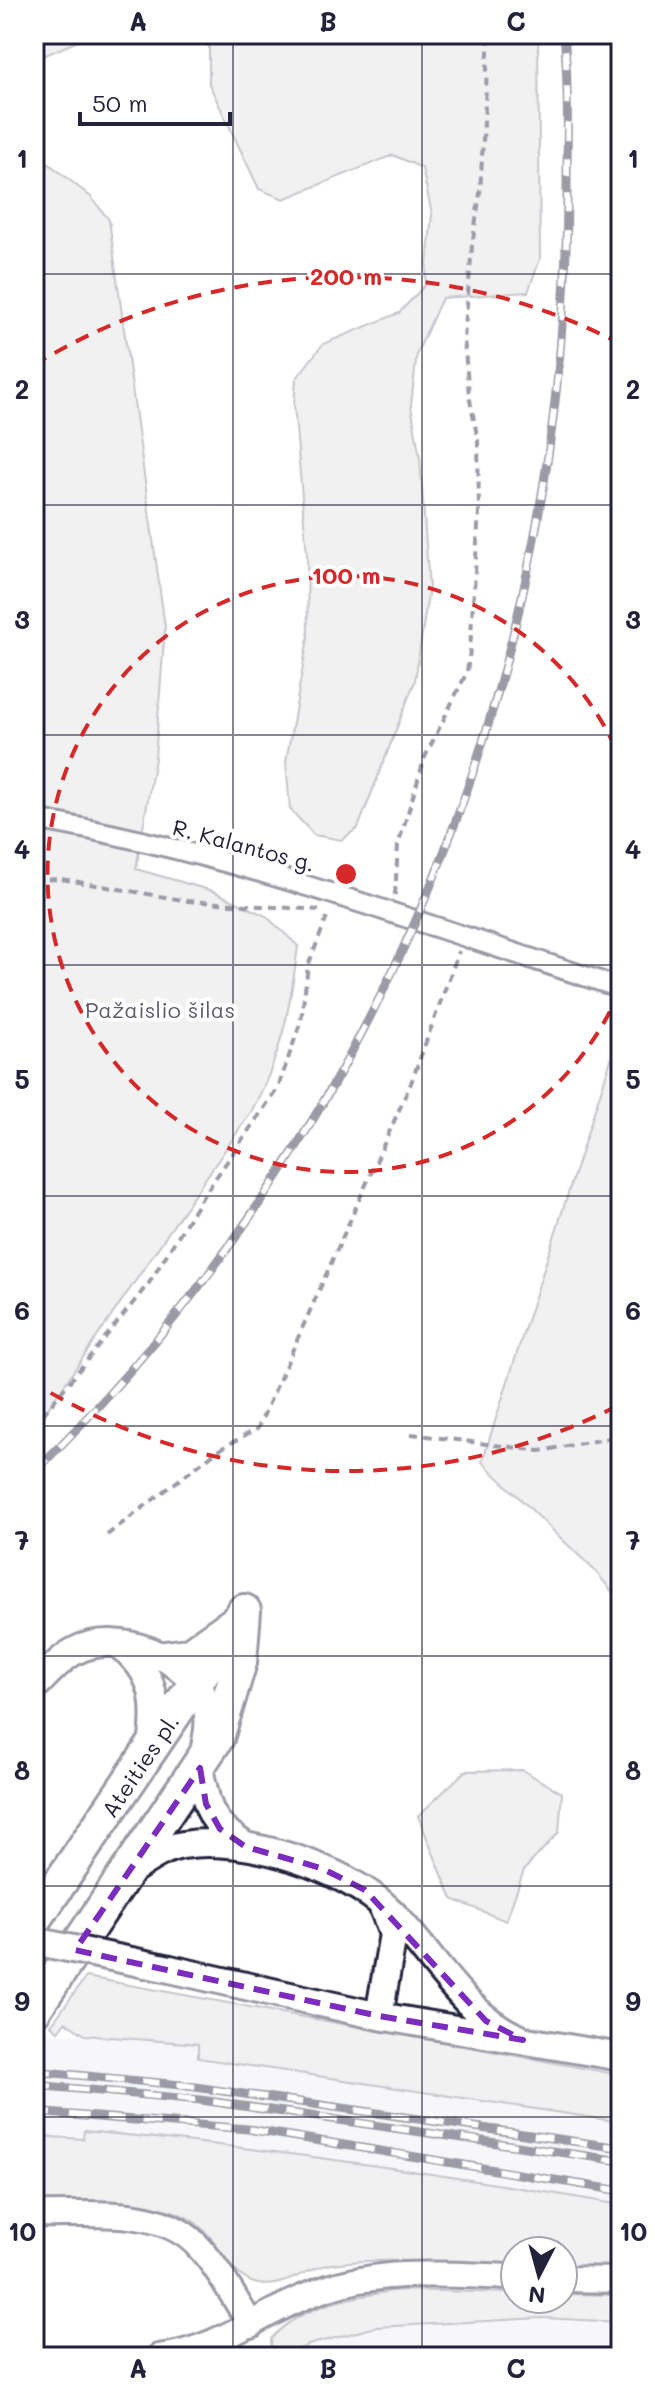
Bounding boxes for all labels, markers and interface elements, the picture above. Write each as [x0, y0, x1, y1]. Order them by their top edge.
text: A [129, 4, 147, 38]
text: B [319, 4, 337, 38]
text: C [506, 4, 526, 38]
scale bar [80, 76, 230, 126]
text: 50 m [92, 87, 148, 118]
text: 1 [16, 141, 28, 175]
text: 1 [627, 141, 639, 175]
text: 200 m [310, 260, 382, 291]
text: 2 [15, 372, 29, 406]
text: 2 [626, 372, 640, 406]
text: 100 m [311, 559, 381, 590]
text: 3 [14, 602, 30, 636]
text: 3 [625, 602, 641, 636]
street label: R. Kalantos g. [170, 812, 318, 878]
text: 4 [14, 832, 30, 866]
text: 4 [625, 832, 641, 866]
centre of rings [332, 860, 360, 888]
park label: Pažaislio šilas [85, 995, 235, 1024]
text: 5 [14, 1062, 30, 1096]
text: 5 [625, 1062, 641, 1096]
text: 6 [14, 1293, 30, 1327]
text: 6 [625, 1293, 641, 1327]
text: 7 [15, 1523, 29, 1557]
text: 7 [626, 1523, 640, 1557]
street label: Ateities pl. [94, 1708, 185, 1823]
text: 8 [14, 1753, 30, 1787]
text: 8 [625, 1753, 641, 1787]
text: 9 [14, 1984, 30, 2018]
text: 9 [625, 1984, 641, 2018]
text: 10 [8, 2214, 36, 2248]
text: 10 [619, 2214, 647, 2248]
north arrow [499, 2235, 579, 2315]
text: N [527, 2280, 547, 2311]
text: A [129, 2351, 147, 2385]
text: B [319, 2351, 337, 2385]
text: C [506, 2351, 526, 2385]

